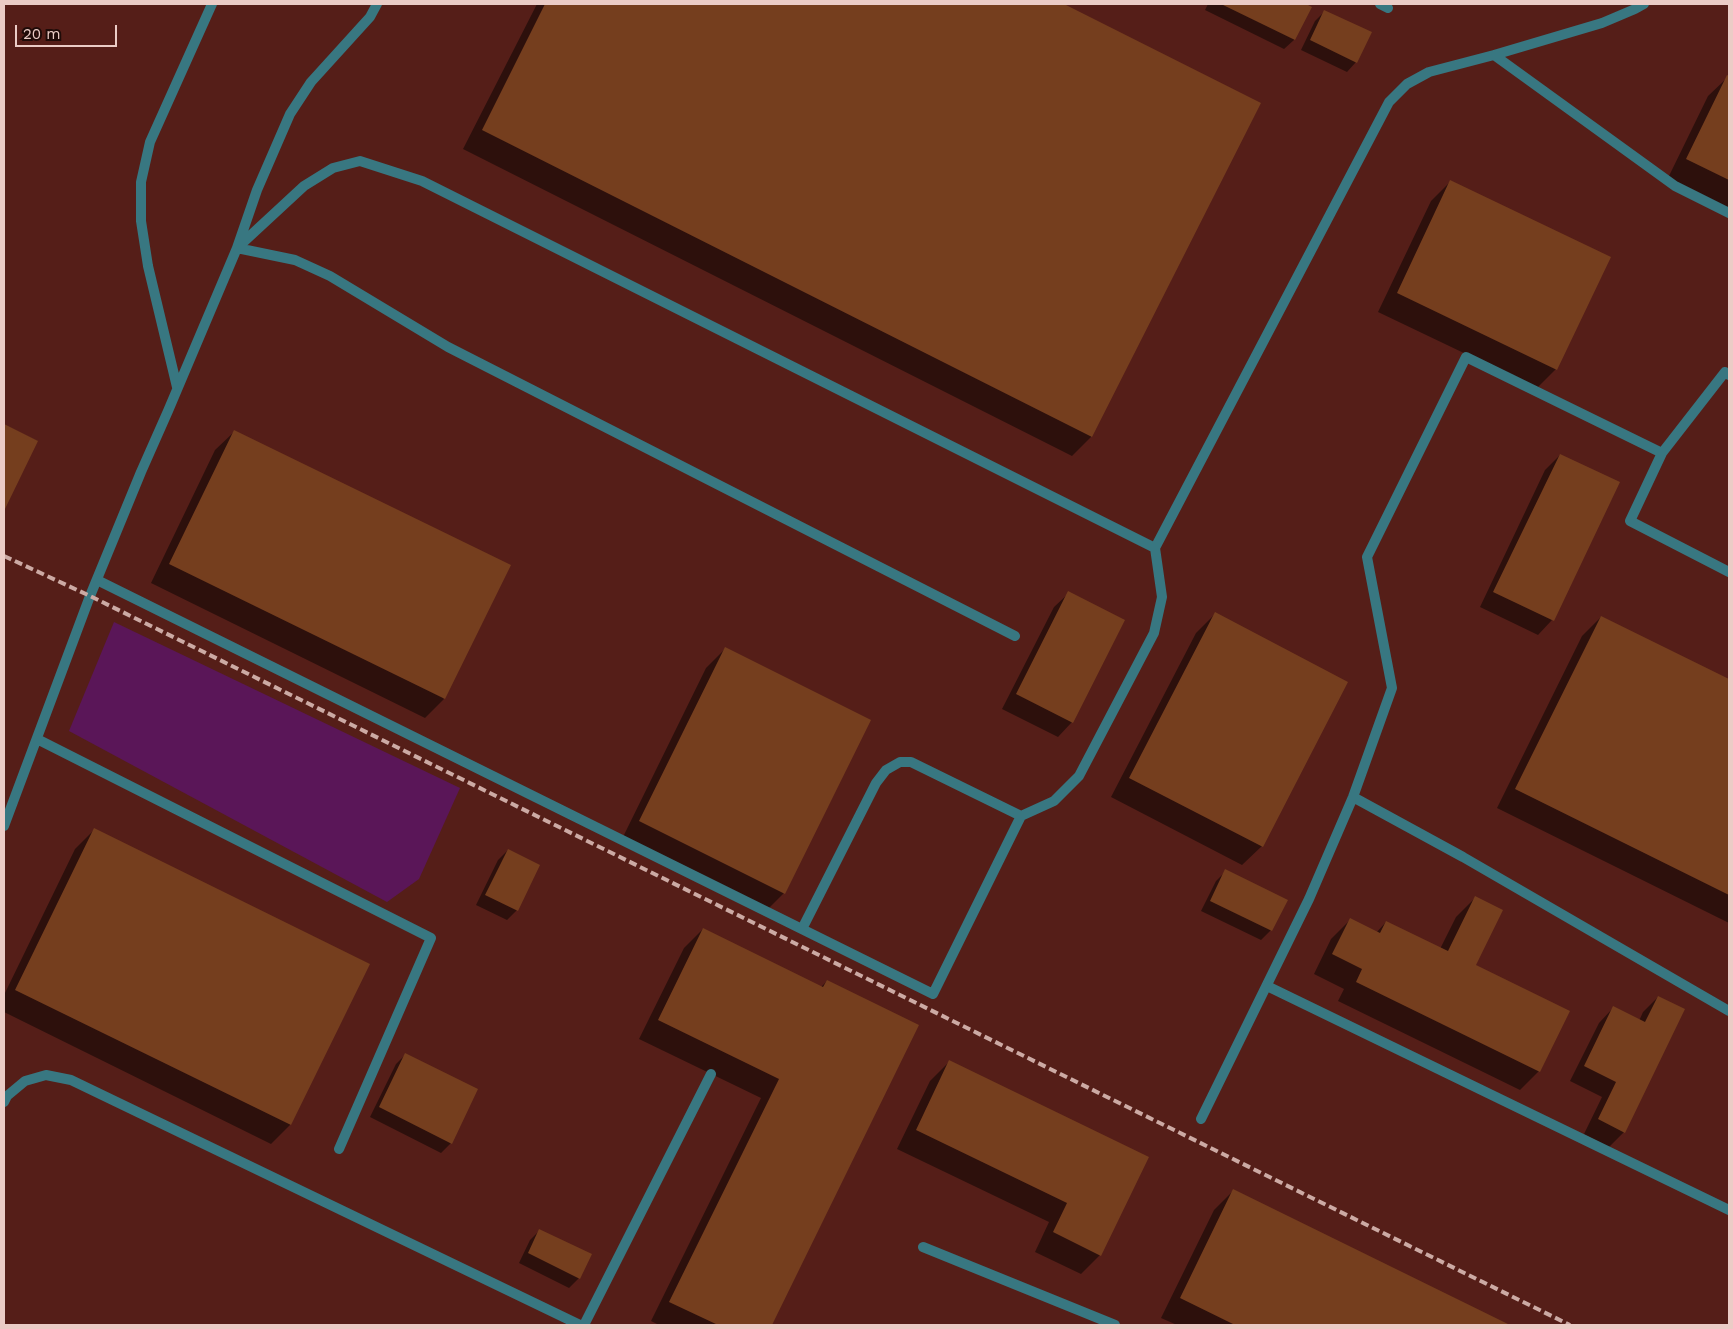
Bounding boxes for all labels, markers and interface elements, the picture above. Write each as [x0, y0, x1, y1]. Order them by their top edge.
scale bar [18, 15, 120, 47]
text: 20 m [23, 25, 61, 43]

